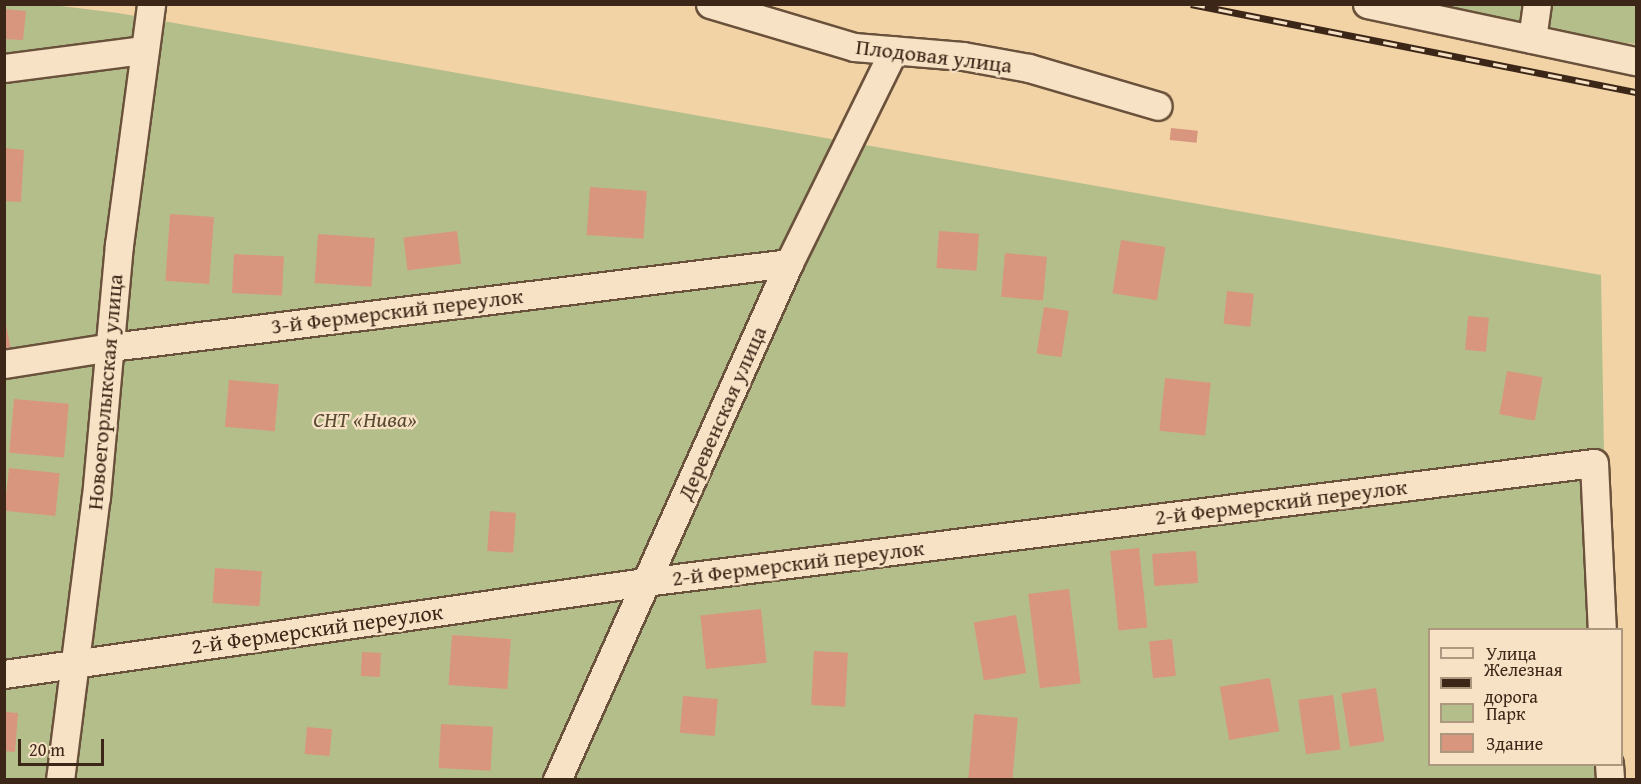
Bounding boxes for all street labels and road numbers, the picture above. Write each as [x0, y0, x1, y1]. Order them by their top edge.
street label: Плодовая улица [854, 33, 1014, 79]
street label: Новоегорлыкская улица [82, 273, 128, 511]
street label: 3-й Фермерский переулок [269, 282, 525, 340]
street label: Деревенская улица [672, 322, 772, 504]
street label: 2-й Фермерский переулок [1153, 473, 1409, 531]
street label: 2-й Фермерский переулок [670, 534, 926, 592]
street label: 2-й Фермерский переулок [190, 598, 444, 660]

